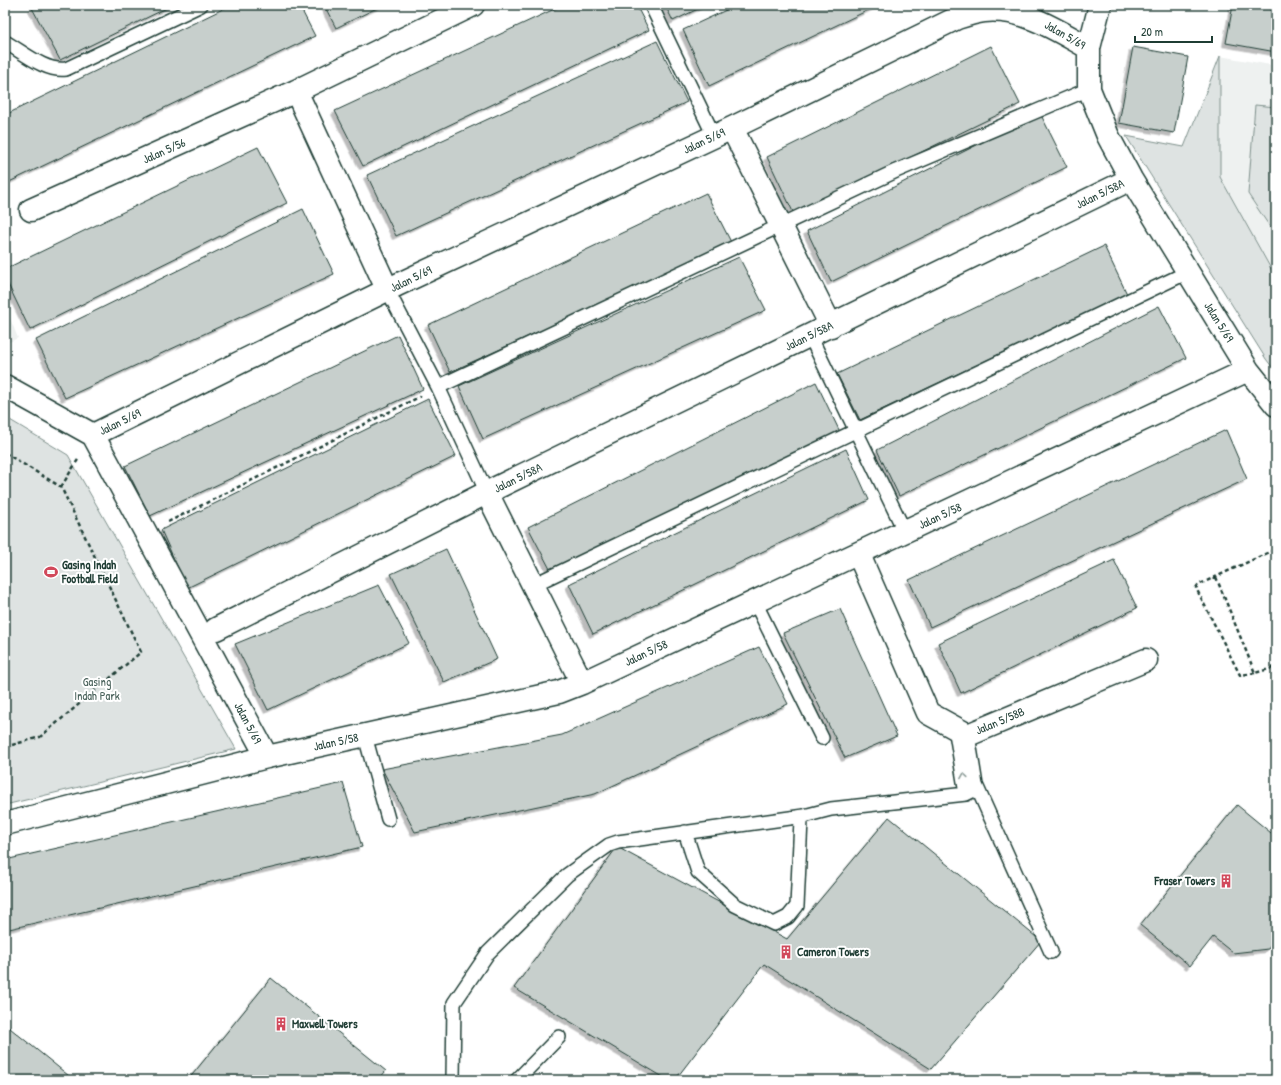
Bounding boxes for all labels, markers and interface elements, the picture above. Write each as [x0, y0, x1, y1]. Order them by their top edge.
street label: Jalan 5/69 [1042, 16, 1089, 53]
scale bar [1135, 18, 1212, 44]
text: 20 m [1141, 23, 1163, 40]
street label: Jalan 5/69 [680, 123, 728, 158]
street label: Jalan 5/56 [140, 133, 188, 168]
street label: Jalan 5/58A [1073, 175, 1127, 212]
street label: Jalan 5/69 [387, 261, 435, 296]
street label: Jalan 5/69 [1200, 298, 1239, 346]
street label: Jalan 5/58A [782, 317, 836, 354]
street label: Jalan 5/69 [96, 404, 144, 439]
street label: Jalan 5/58A [491, 459, 545, 496]
street label: Jalan 5/58 [916, 498, 964, 533]
place label: Gasing Indah Football Field [61, 556, 118, 587]
sports icon: Gasing Indah Football Field [43, 564, 59, 580]
street label: Jalan 5/58 [622, 635, 670, 670]
park label: Gasing Indah Park [74, 673, 120, 704]
street label: Jalan 5/69 [230, 699, 267, 747]
street label: Jalan 5/58B [973, 703, 1027, 738]
street label: Jalan 5/58 [312, 728, 360, 755]
one-way arrow [960, 773, 969, 779]
place label: Fraser Towers [1153, 872, 1215, 889]
building icon: Fraser Towers [1218, 873, 1234, 889]
place label: Cameron Towers [797, 943, 869, 960]
building icon: Cameron Towers [778, 944, 794, 960]
place label: Maxwell Towers [292, 1015, 358, 1032]
building icon: Maxwell Towers [273, 1016, 289, 1032]

